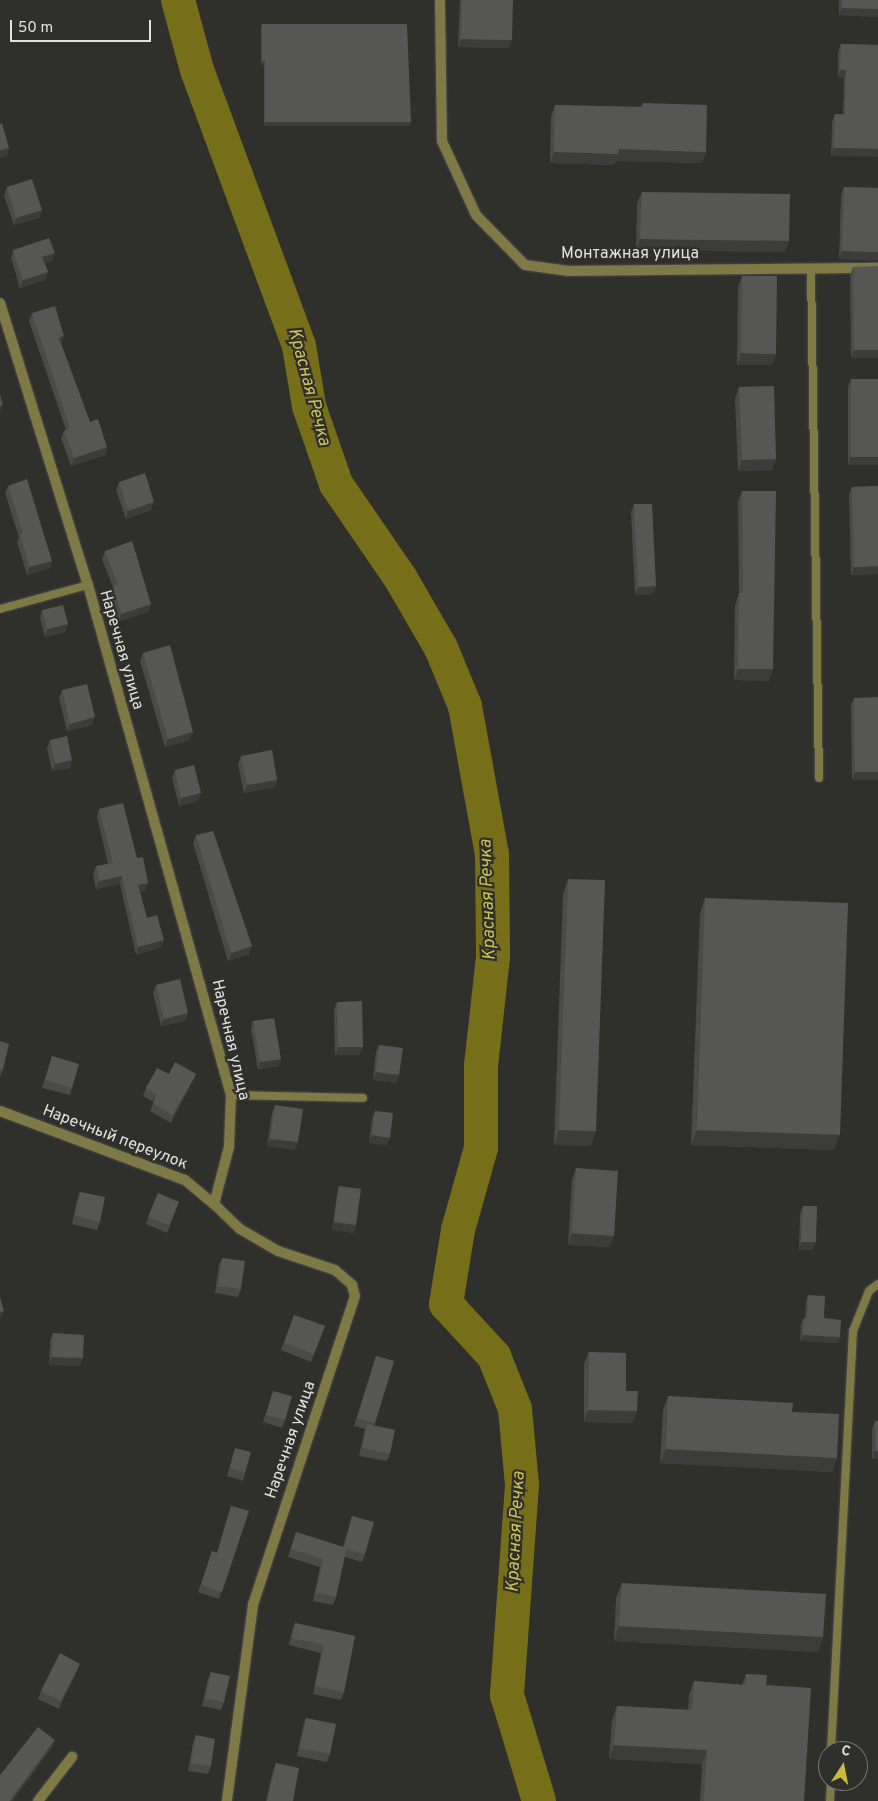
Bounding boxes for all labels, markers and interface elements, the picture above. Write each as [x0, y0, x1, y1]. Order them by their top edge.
scale bar [12, 10, 154, 42]
text: 50 m [18, 19, 53, 38]
street label: Монтажная улица [561, 244, 699, 264]
water label: Красная Речка [282, 326, 334, 448]
street label: Наречная улица [95, 588, 147, 712]
water label: Красная Речка [476, 839, 502, 961]
street label: Наречная улица [207, 978, 253, 1102]
street label: Наречный переулок [40, 1101, 190, 1175]
street label: Наречная улица [262, 1379, 320, 1501]
water label: Красная Речка [503, 1471, 531, 1593]
north arrow [818, 1741, 868, 1791]
text: С [840, 1743, 852, 1761]

